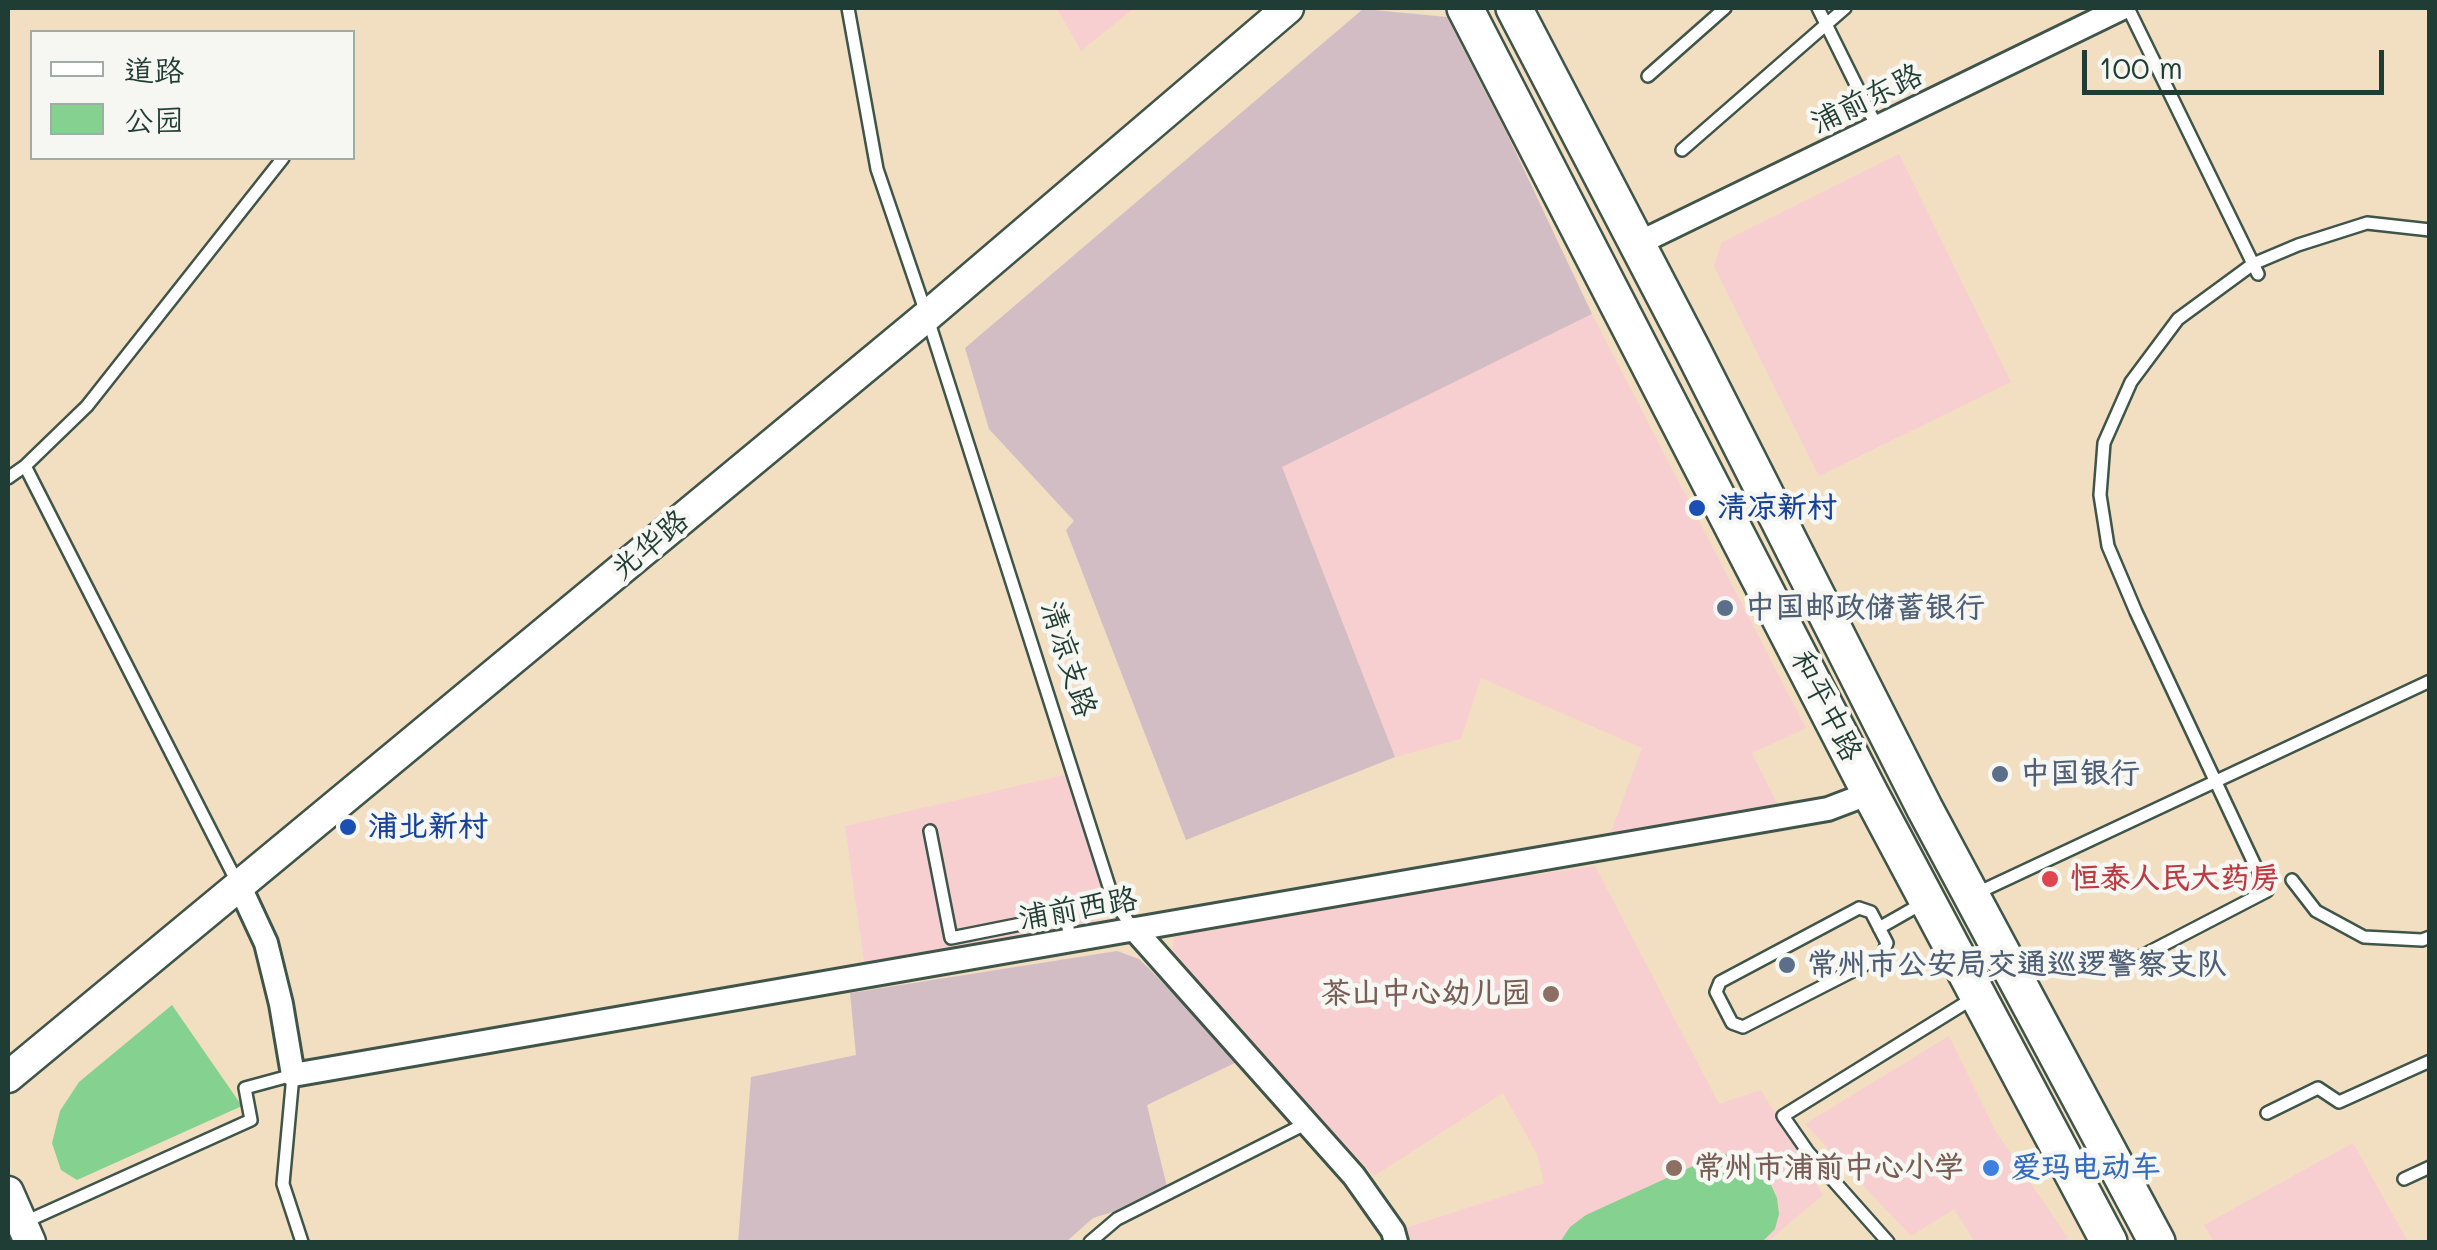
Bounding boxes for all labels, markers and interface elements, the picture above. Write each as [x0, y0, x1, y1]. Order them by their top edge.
legend [30, 30, 355, 160]
scale bar [2087, 30, 2390, 92]
text: 100 m [2099, 47, 2183, 87]
text: 道路 [124, 49, 184, 89]
street label: 浦前东路 [1805, 57, 1929, 141]
text: 公园 [124, 99, 184, 139]
place label: 清凉新村 [1717, 490, 1837, 526]
marker: 清凉新村 [1686, 497, 1708, 519]
street label: 光华路 [604, 502, 696, 588]
place label: 中国邮政储蓄银行 [1745, 590, 1985, 626]
street label: 清凉支路 [1032, 596, 1104, 722]
marker: 中国邮政储蓄银行 [1714, 597, 1736, 619]
street label: 和平中路 [1783, 644, 1869, 768]
place label: 中国银行 [2020, 756, 2140, 792]
marker: 中国银行 [1989, 763, 2011, 785]
place label: 浦北新村 [368, 809, 488, 845]
marker: 浦北新村 [337, 816, 359, 838]
place label: 恒泰人民大药房 [2070, 861, 2280, 897]
marker: 恒泰人民大药房 [2039, 868, 2061, 890]
street label: 浦前西路 [1016, 881, 1140, 937]
place label: 常州市公安局交通巡逻警察支队 [1807, 947, 2227, 983]
marker: 常州市公安局交通巡逻警察支队 [1776, 954, 1798, 976]
place label: 茶山中心幼儿园 [1321, 976, 1531, 1012]
marker: 茶山中心幼儿园 [1540, 983, 1562, 1005]
place label: 常州市浦前中心小学 [1694, 1150, 1964, 1186]
place label: 爱玛电动车 [2011, 1150, 2161, 1186]
marker: 常州市浦前中心小学 [1663, 1157, 1685, 1179]
marker: 爱玛电动车 [1980, 1157, 2002, 1179]

